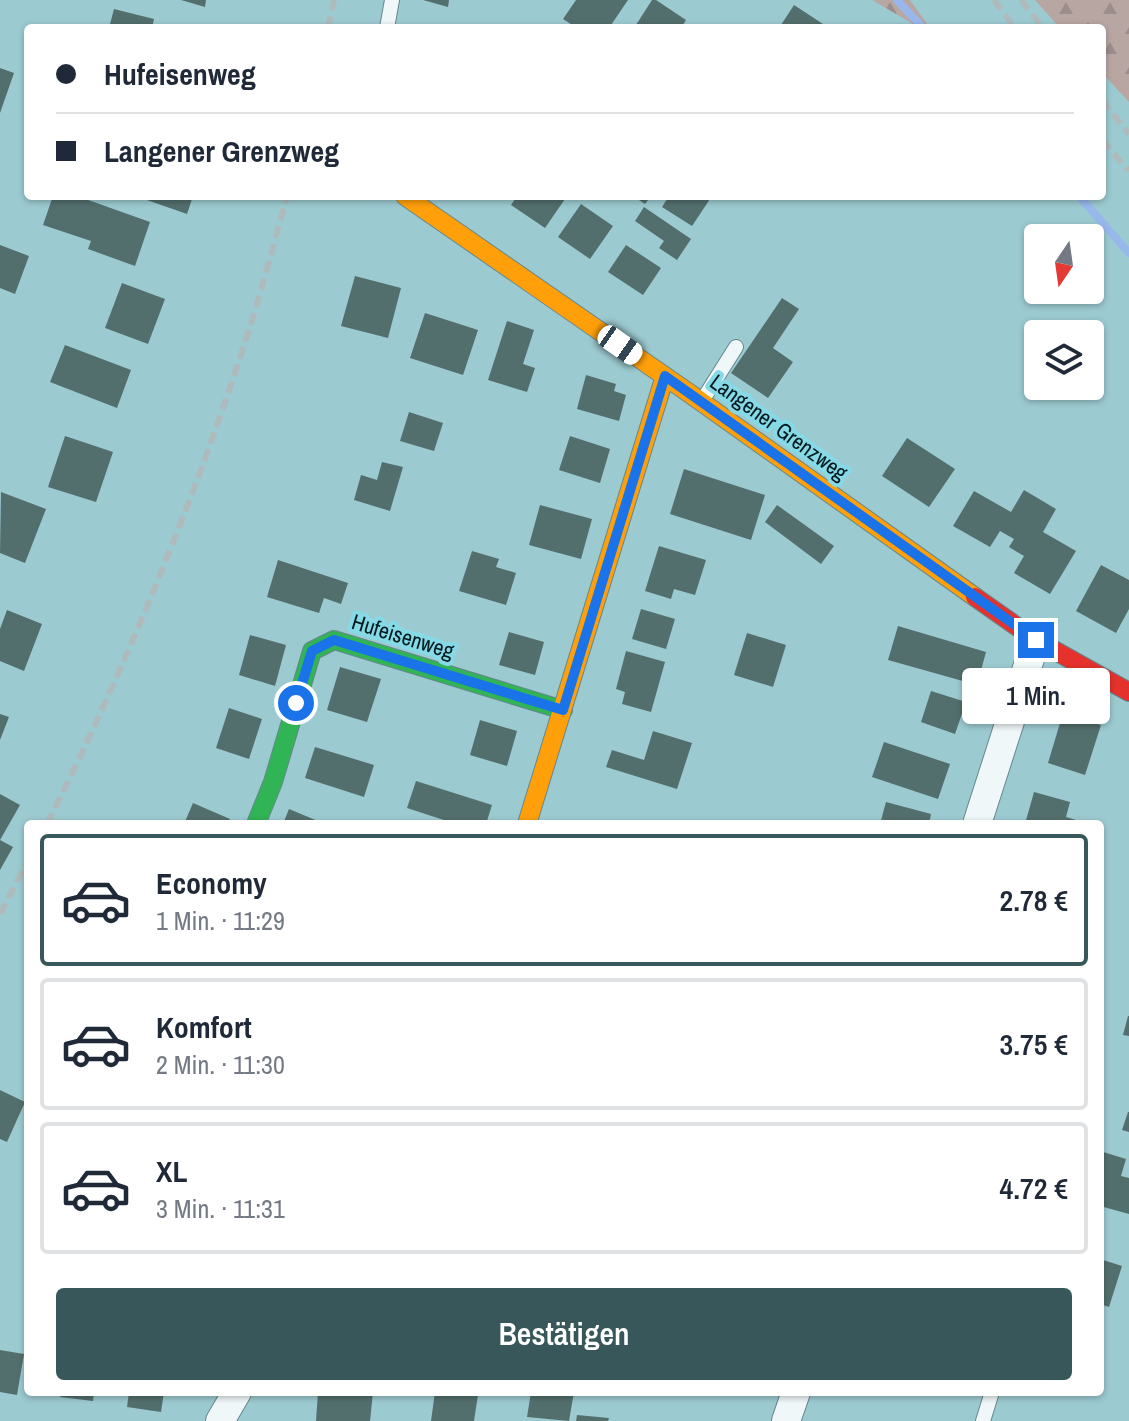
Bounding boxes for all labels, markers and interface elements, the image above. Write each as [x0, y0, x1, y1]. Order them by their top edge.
text: Hufeisenweg [104, 54, 256, 94]
text: Langener Grenzweg [104, 131, 339, 171]
north arrow [1024, 224, 1104, 304]
map controls [1024, 224, 1104, 400]
button: layers [1024, 320, 1104, 400]
car [593, 321, 647, 369]
street label: Langener Grenzweg [704, 367, 854, 487]
street label: Hufeisenweg [348, 606, 458, 666]
route end [1018, 622, 1054, 658]
callout: 1 Min. [962, 668, 1110, 724]
text: 1 Min. [1006, 678, 1066, 713]
route start [278, 685, 314, 721]
text: Economy [156, 863, 267, 903]
icon: car [60, 864, 132, 936]
text: 2.78 € [1000, 880, 1068, 920]
text: 1 Min. · 11:29 [156, 903, 285, 938]
text: Komfort [156, 1007, 252, 1047]
icon: car [60, 1008, 132, 1080]
text: 3.75 € [1000, 1024, 1068, 1064]
text: 2 Min. · 11:30 [156, 1047, 285, 1082]
text: XL [156, 1151, 187, 1191]
icon: car [60, 1152, 132, 1224]
text: 4.72 € [1000, 1168, 1068, 1208]
text: 3 Min. · 11:31 [156, 1191, 285, 1226]
button: Bestätigen [56, 1288, 1072, 1380]

